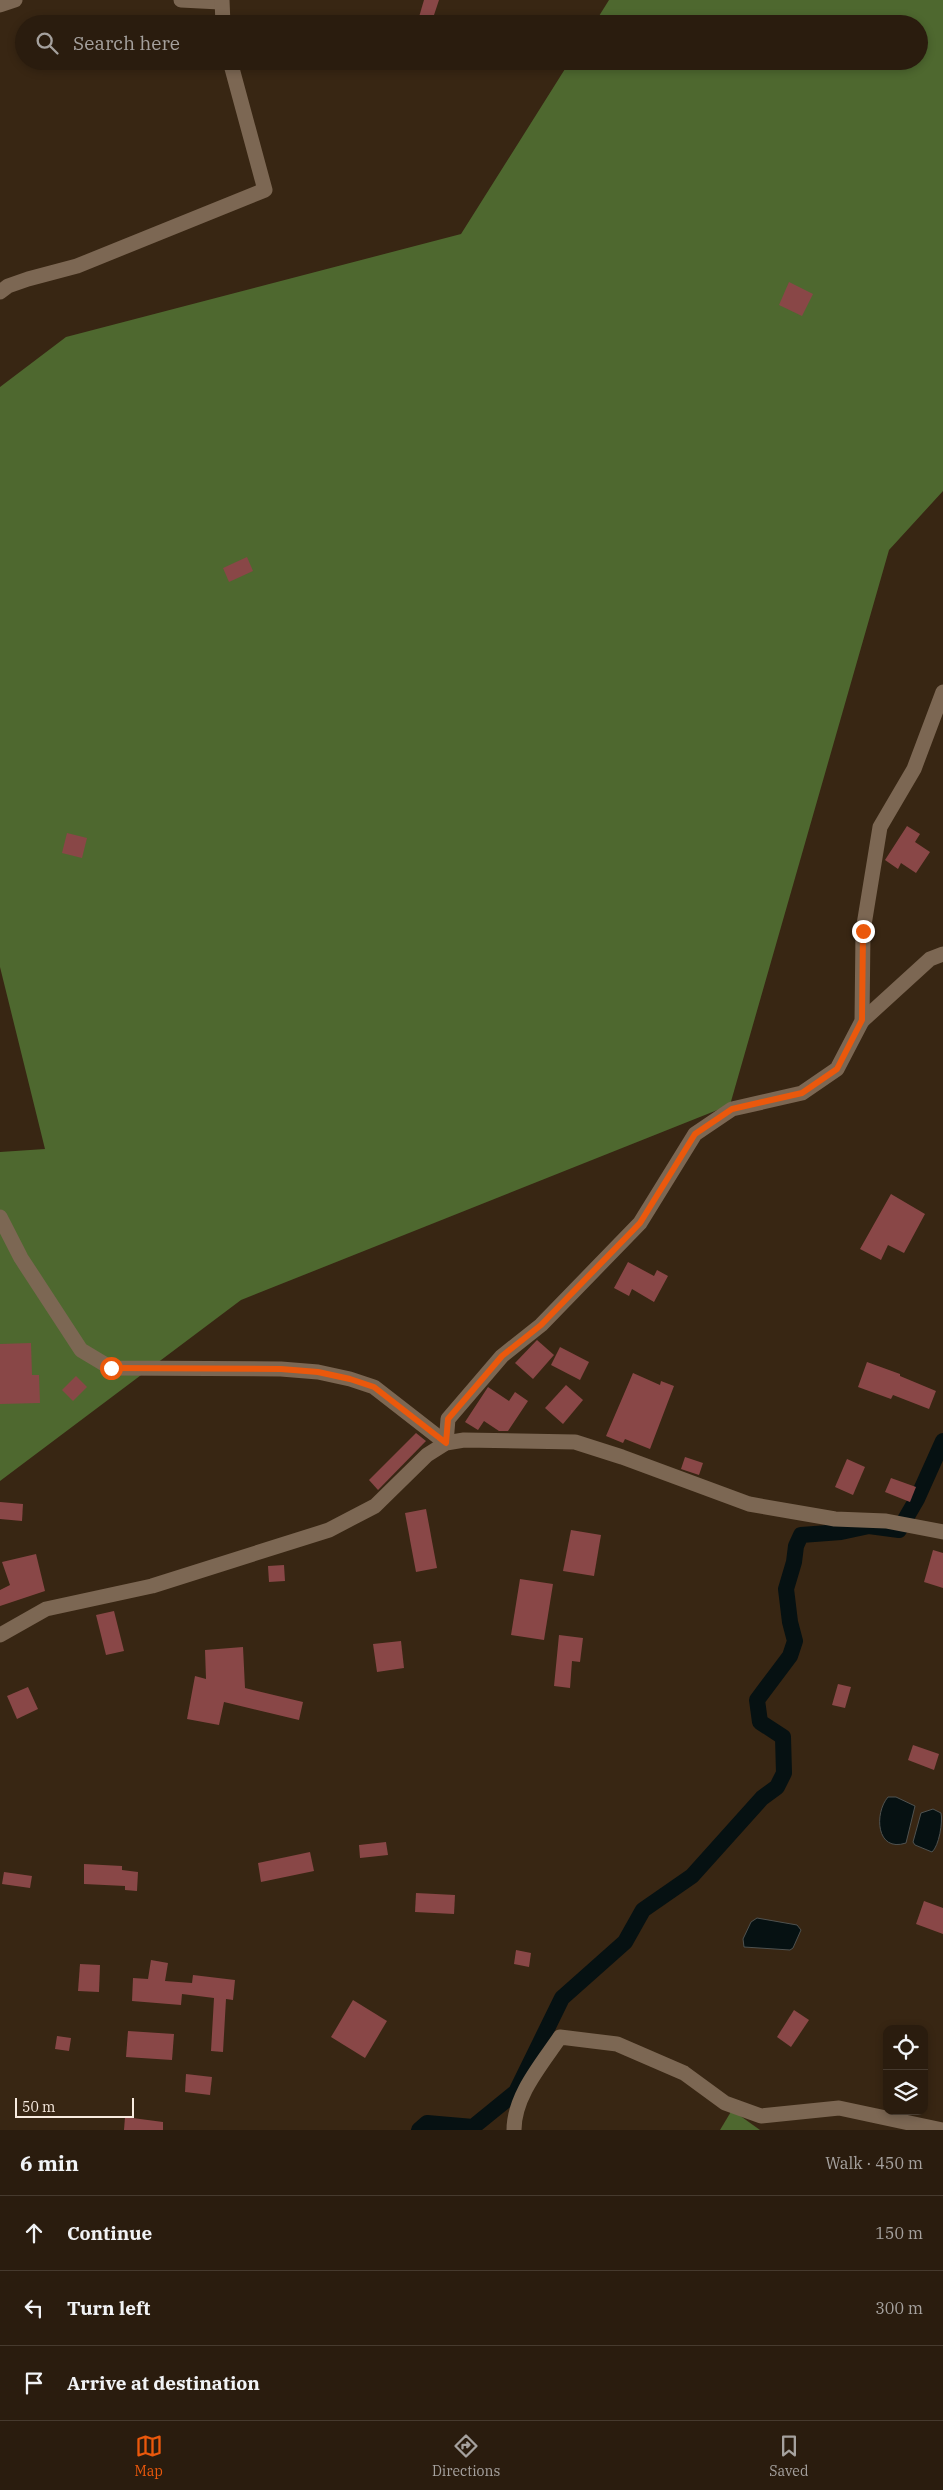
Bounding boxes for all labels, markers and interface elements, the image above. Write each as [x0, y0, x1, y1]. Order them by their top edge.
search box [15, 15, 928, 70]
icon: search [33, 29, 61, 57]
text: Search here [73, 31, 180, 55]
route end [852, 920, 875, 943]
route start [100, 1357, 123, 1380]
map controls [883, 2025, 928, 2115]
button: locate [883, 2025, 928, 2070]
button: layers [883, 2070, 928, 2115]
scale bar [15, 2095, 134, 2118]
text: 50 m [22, 2098, 55, 2116]
text: 6 min [20, 2149, 79, 2177]
text: Walk · 450 m [825, 2153, 923, 2173]
icon: ahead [20, 2219, 48, 2247]
text: Continue [67, 2221, 152, 2245]
text: 150 m [875, 2223, 923, 2243]
icon: left [20, 2294, 48, 2322]
text: Turn left [67, 2296, 150, 2320]
text: 300 m [875, 2298, 923, 2318]
icon: arrive [20, 2369, 48, 2397]
text: Arrive at destination [67, 2371, 260, 2395]
tab: Map [135, 2432, 163, 2480]
tab: Directions [432, 2432, 500, 2480]
tab: Saved [769, 2432, 808, 2480]

